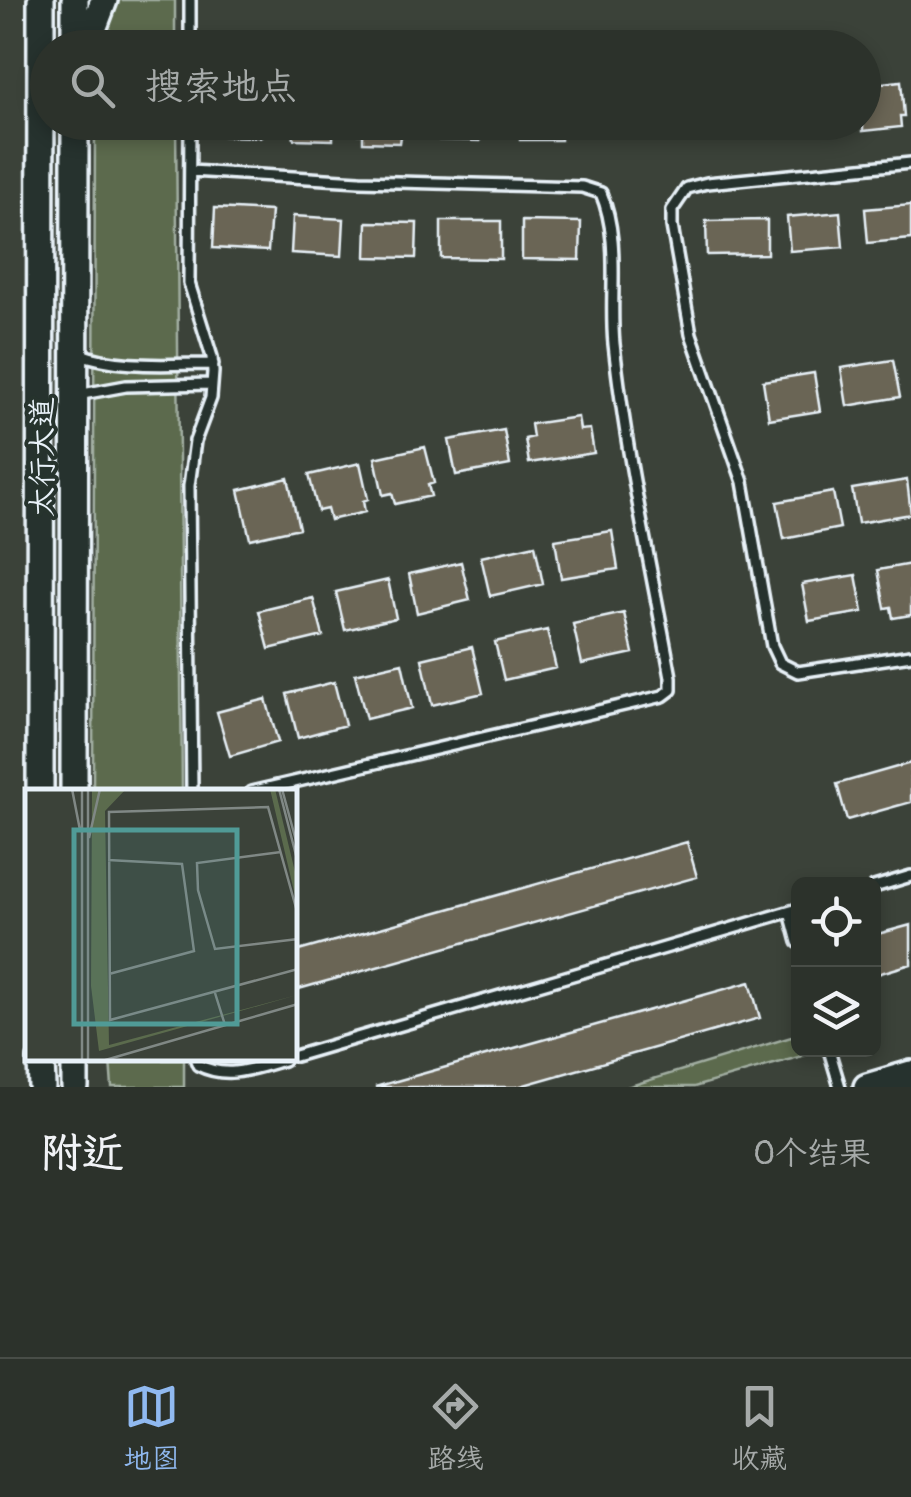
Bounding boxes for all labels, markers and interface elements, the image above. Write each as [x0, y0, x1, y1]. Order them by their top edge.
search box [30, 30, 881, 140]
icon: search [65, 58, 120, 113]
text: 搜索地点 [145, 63, 297, 111]
street label: 太行大道 [24, 397, 61, 517]
inset map [25, 789, 298, 1062]
map controls [791, 877, 881, 1057]
button: locate [791, 877, 881, 967]
button: layers [791, 967, 881, 1057]
text: 附近 [40, 1128, 124, 1180]
text: 0个结果 [753, 1134, 871, 1174]
tab: 地图 [124, 1379, 180, 1477]
tab: 路线 [427, 1379, 483, 1477]
tab: 收藏 [731, 1379, 787, 1477]

